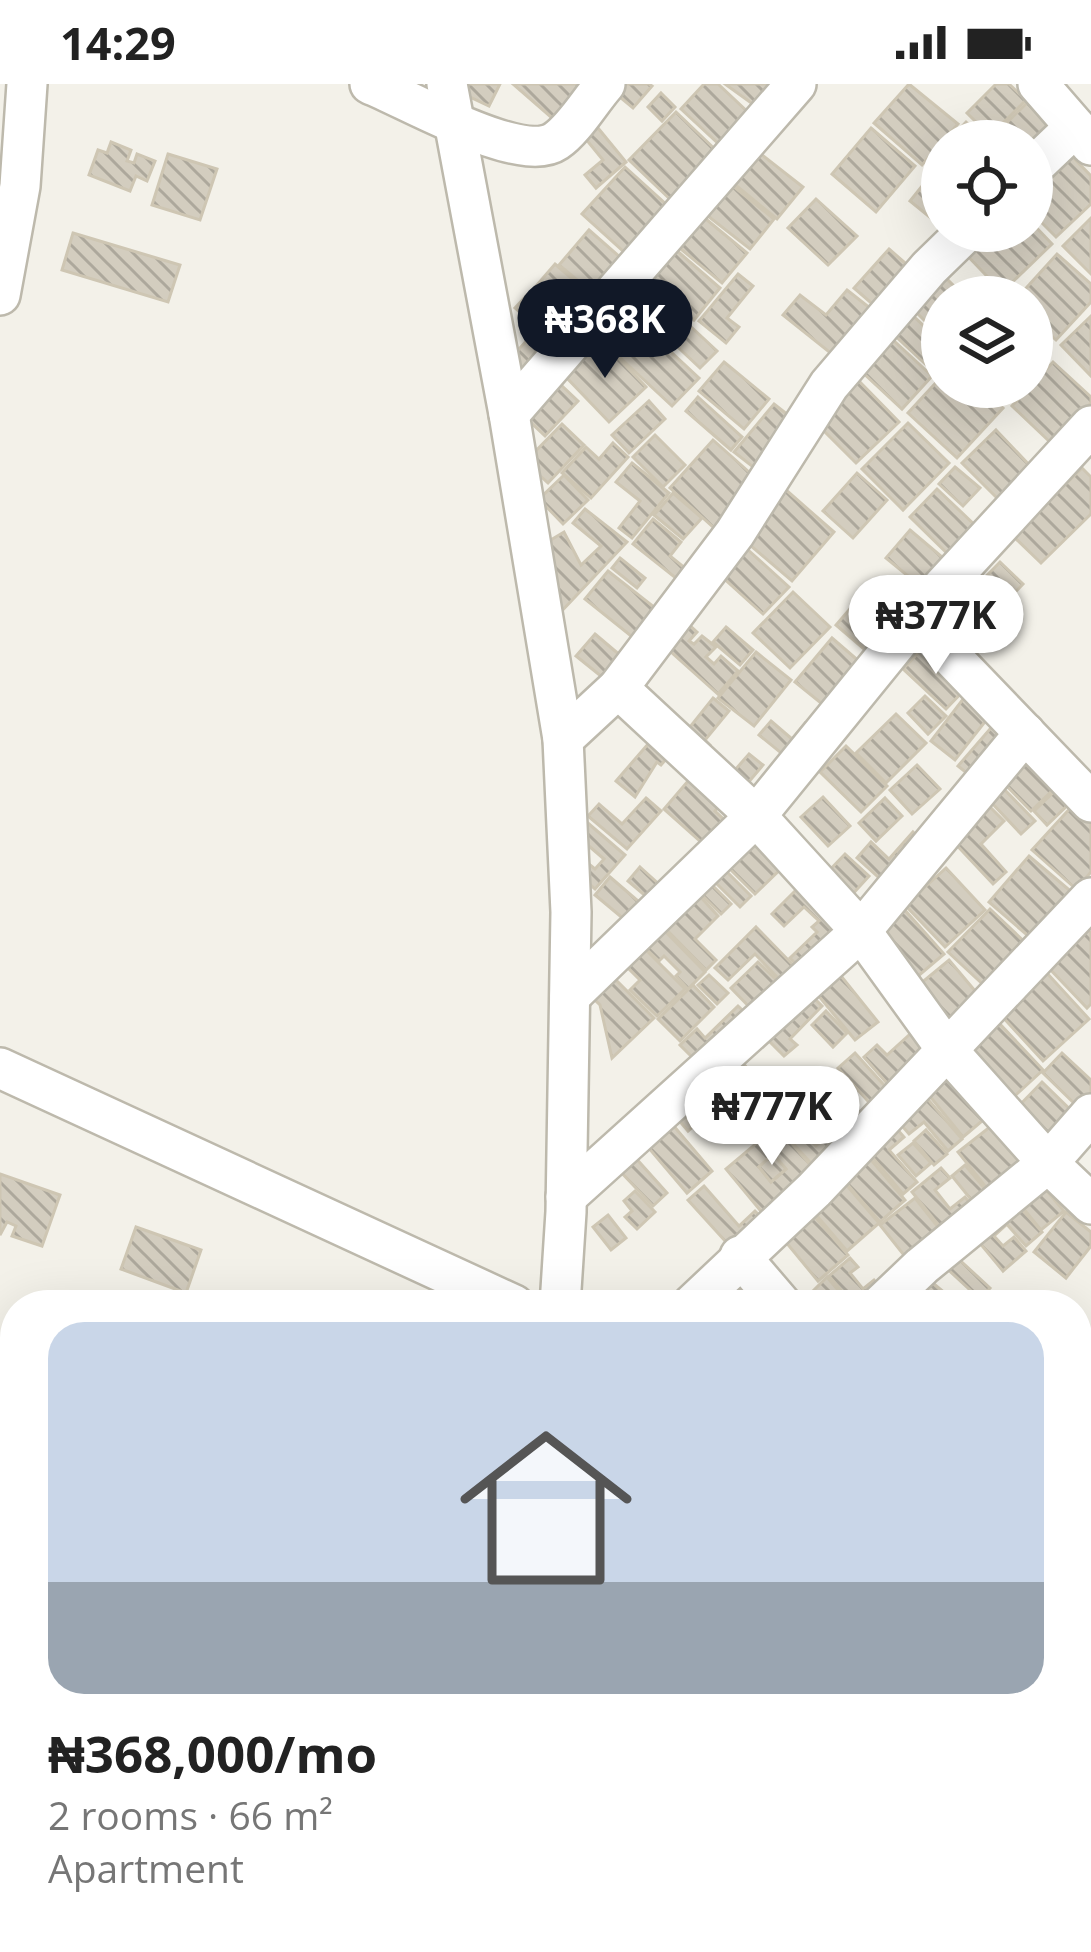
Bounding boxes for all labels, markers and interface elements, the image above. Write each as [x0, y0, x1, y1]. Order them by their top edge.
text: 14:29 [60, 12, 176, 73]
map controls [921, 120, 1053, 408]
button: locate [921, 120, 1053, 252]
button: layers [921, 276, 1053, 408]
pin: ₦368K [521, 279, 689, 381]
text: ₦368K [545, 291, 665, 344]
pin: ₦377K [852, 575, 1020, 677]
text: ₦377K [876, 587, 996, 640]
pin: ₦777K [688, 1066, 856, 1168]
text: ₦777K [712, 1078, 832, 1131]
icon: home [438, 1400, 654, 1616]
text: ₦368,000/mo [48, 1718, 377, 1788]
text: 2 rooms · 66 m² [48, 1788, 333, 1841]
text: Apartment [48, 1841, 244, 1894]

